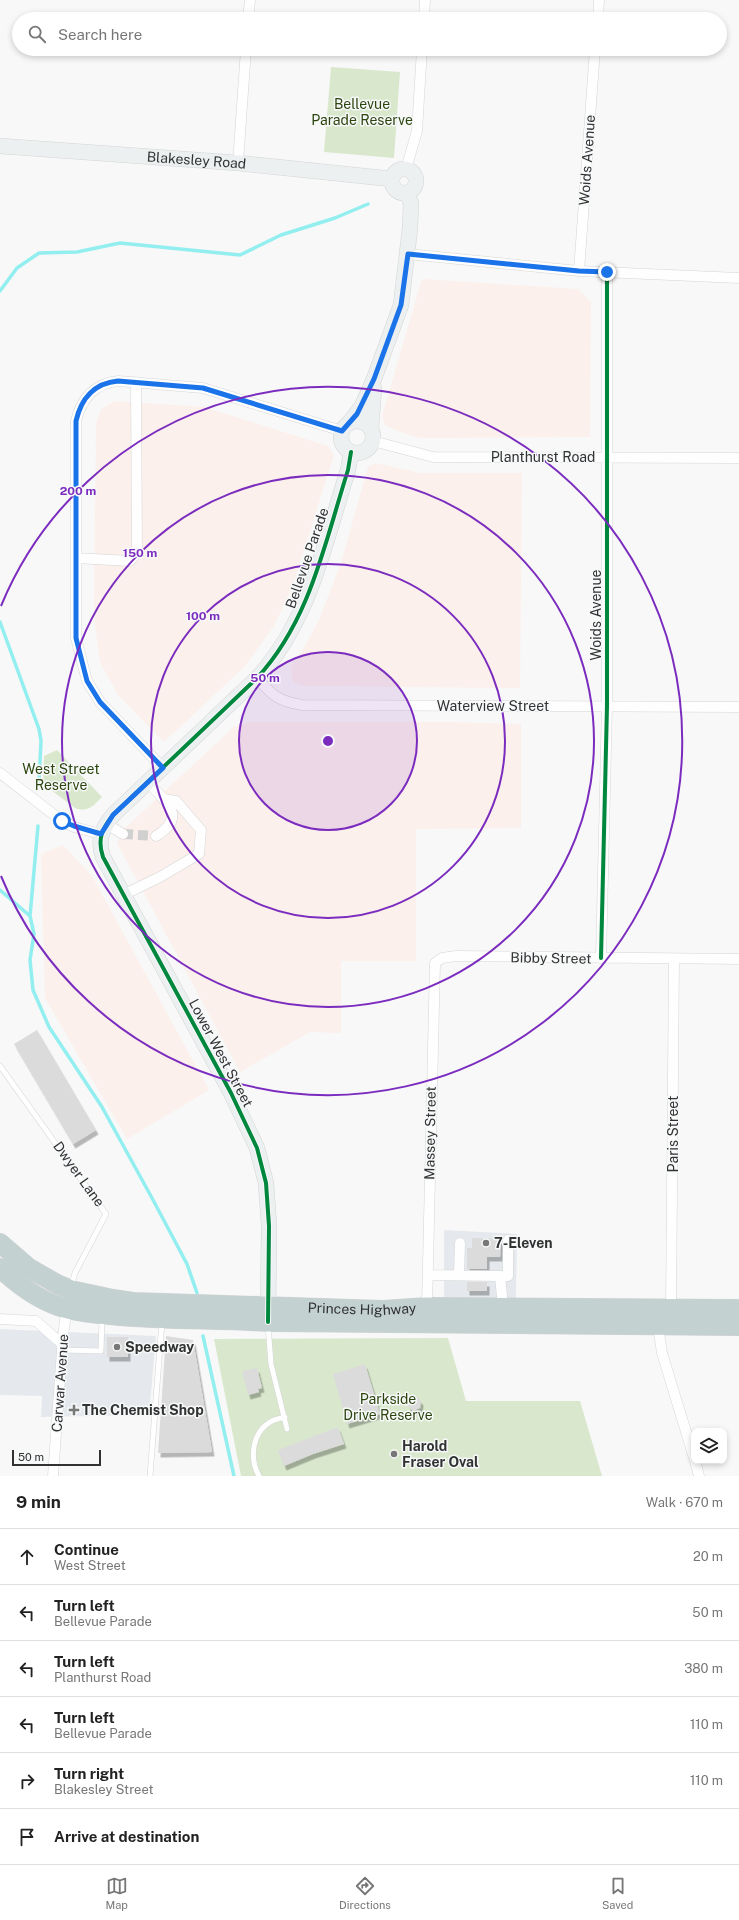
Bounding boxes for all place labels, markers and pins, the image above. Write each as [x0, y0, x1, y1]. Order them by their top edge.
centre of rings [321, 734, 335, 748]
place label: 7-Eleven [494, 1235, 553, 1251]
marker: 7-Eleven [481, 1238, 491, 1248]
place label: Speedway [125, 1339, 194, 1355]
marker: Speedway [112, 1342, 122, 1352]
place label: The Chemist Shop [82, 1402, 204, 1418]
marker: The Chemist Shop [69, 1405, 79, 1415]
place label: Harold Fraser Oval [402, 1438, 479, 1470]
marker: Harold Fraser Oval [389, 1449, 399, 1459]

